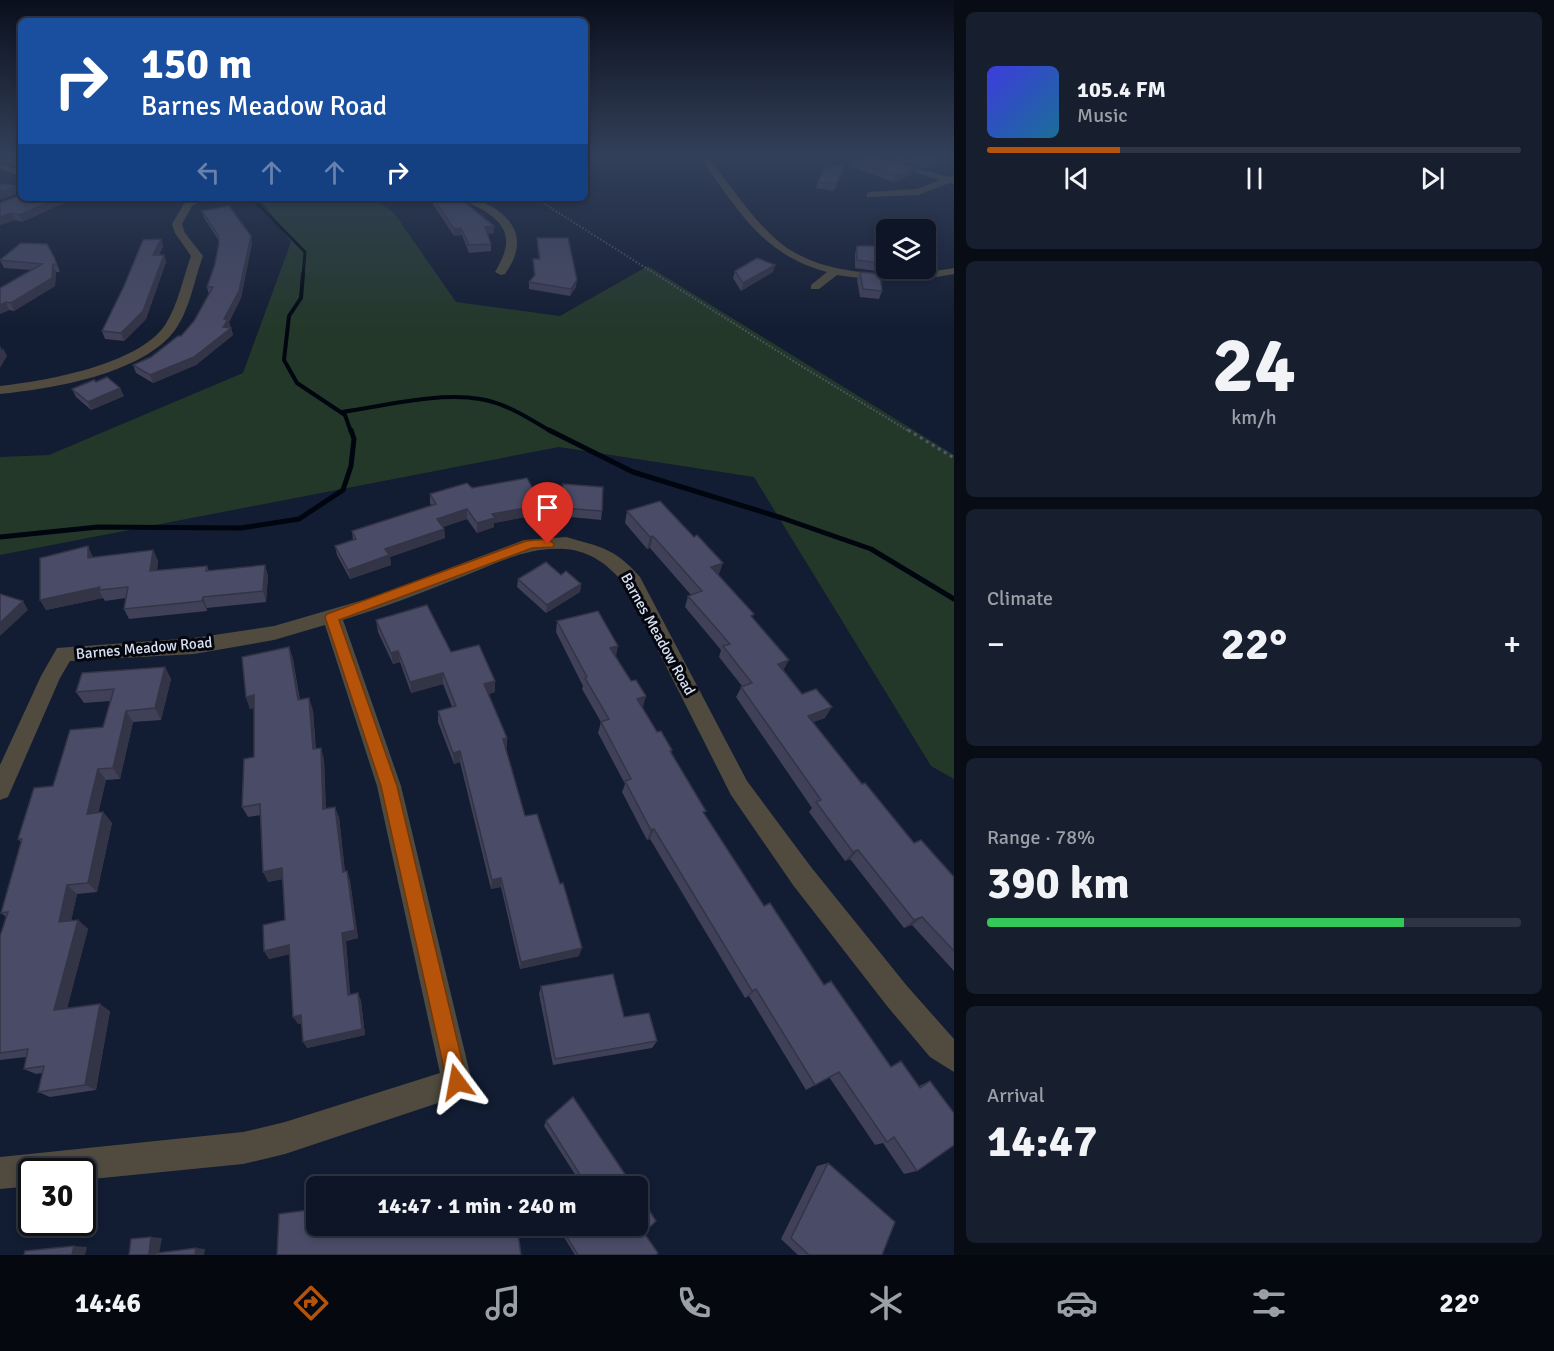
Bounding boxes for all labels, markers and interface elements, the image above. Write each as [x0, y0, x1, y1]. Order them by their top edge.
text: 150 m [141, 39, 252, 90]
icon: right [42, 42, 120, 120]
text: 105.4 FM [1077, 76, 1166, 103]
text: Barnes Meadow Road [141, 90, 387, 123]
text: Music [1077, 103, 1128, 128]
icon: left [192, 156, 225, 189]
icon: ahead [255, 156, 288, 189]
icon: ahead [318, 156, 351, 189]
icon: right [381, 156, 414, 189]
icon: previous [1060, 162, 1093, 195]
icon: pause [1238, 162, 1271, 195]
icon: next [1416, 162, 1449, 195]
map controls [876, 219, 936, 279]
button: layers [876, 219, 936, 279]
text: 24 [1212, 318, 1296, 414]
text: km/h [1231, 405, 1277, 430]
pin [522, 482, 573, 544]
icon: arrive [531, 491, 564, 524]
street label: Barnes Meadow Road [617, 570, 699, 698]
text: Climate [987, 586, 1053, 611]
text: 22° [1221, 617, 1287, 672]
text: − [987, 624, 1005, 665]
text: + [1503, 624, 1521, 665]
street label: Barnes Meadow Road [75, 633, 213, 663]
text: Range · 78% [987, 825, 1095, 850]
text: 390 km [987, 856, 1130, 911]
position arrow [425, 1050, 489, 1114]
text: Arrival [987, 1083, 1045, 1108]
text: 14:47 [987, 1114, 1097, 1169]
speed limit sign: 30 [18, 1158, 96, 1236]
text: 14:47 · 1 min · 240 m [377, 1192, 577, 1219]
icon: directions [290, 1282, 332, 1324]
icon: music [482, 1282, 524, 1324]
icon: phone [673, 1282, 715, 1324]
icon: climate [865, 1282, 907, 1324]
icon: car [1056, 1282, 1098, 1324]
icon: filters [1248, 1282, 1290, 1324]
text: 14:46 [75, 1287, 141, 1320]
text: 22° [1439, 1287, 1479, 1320]

